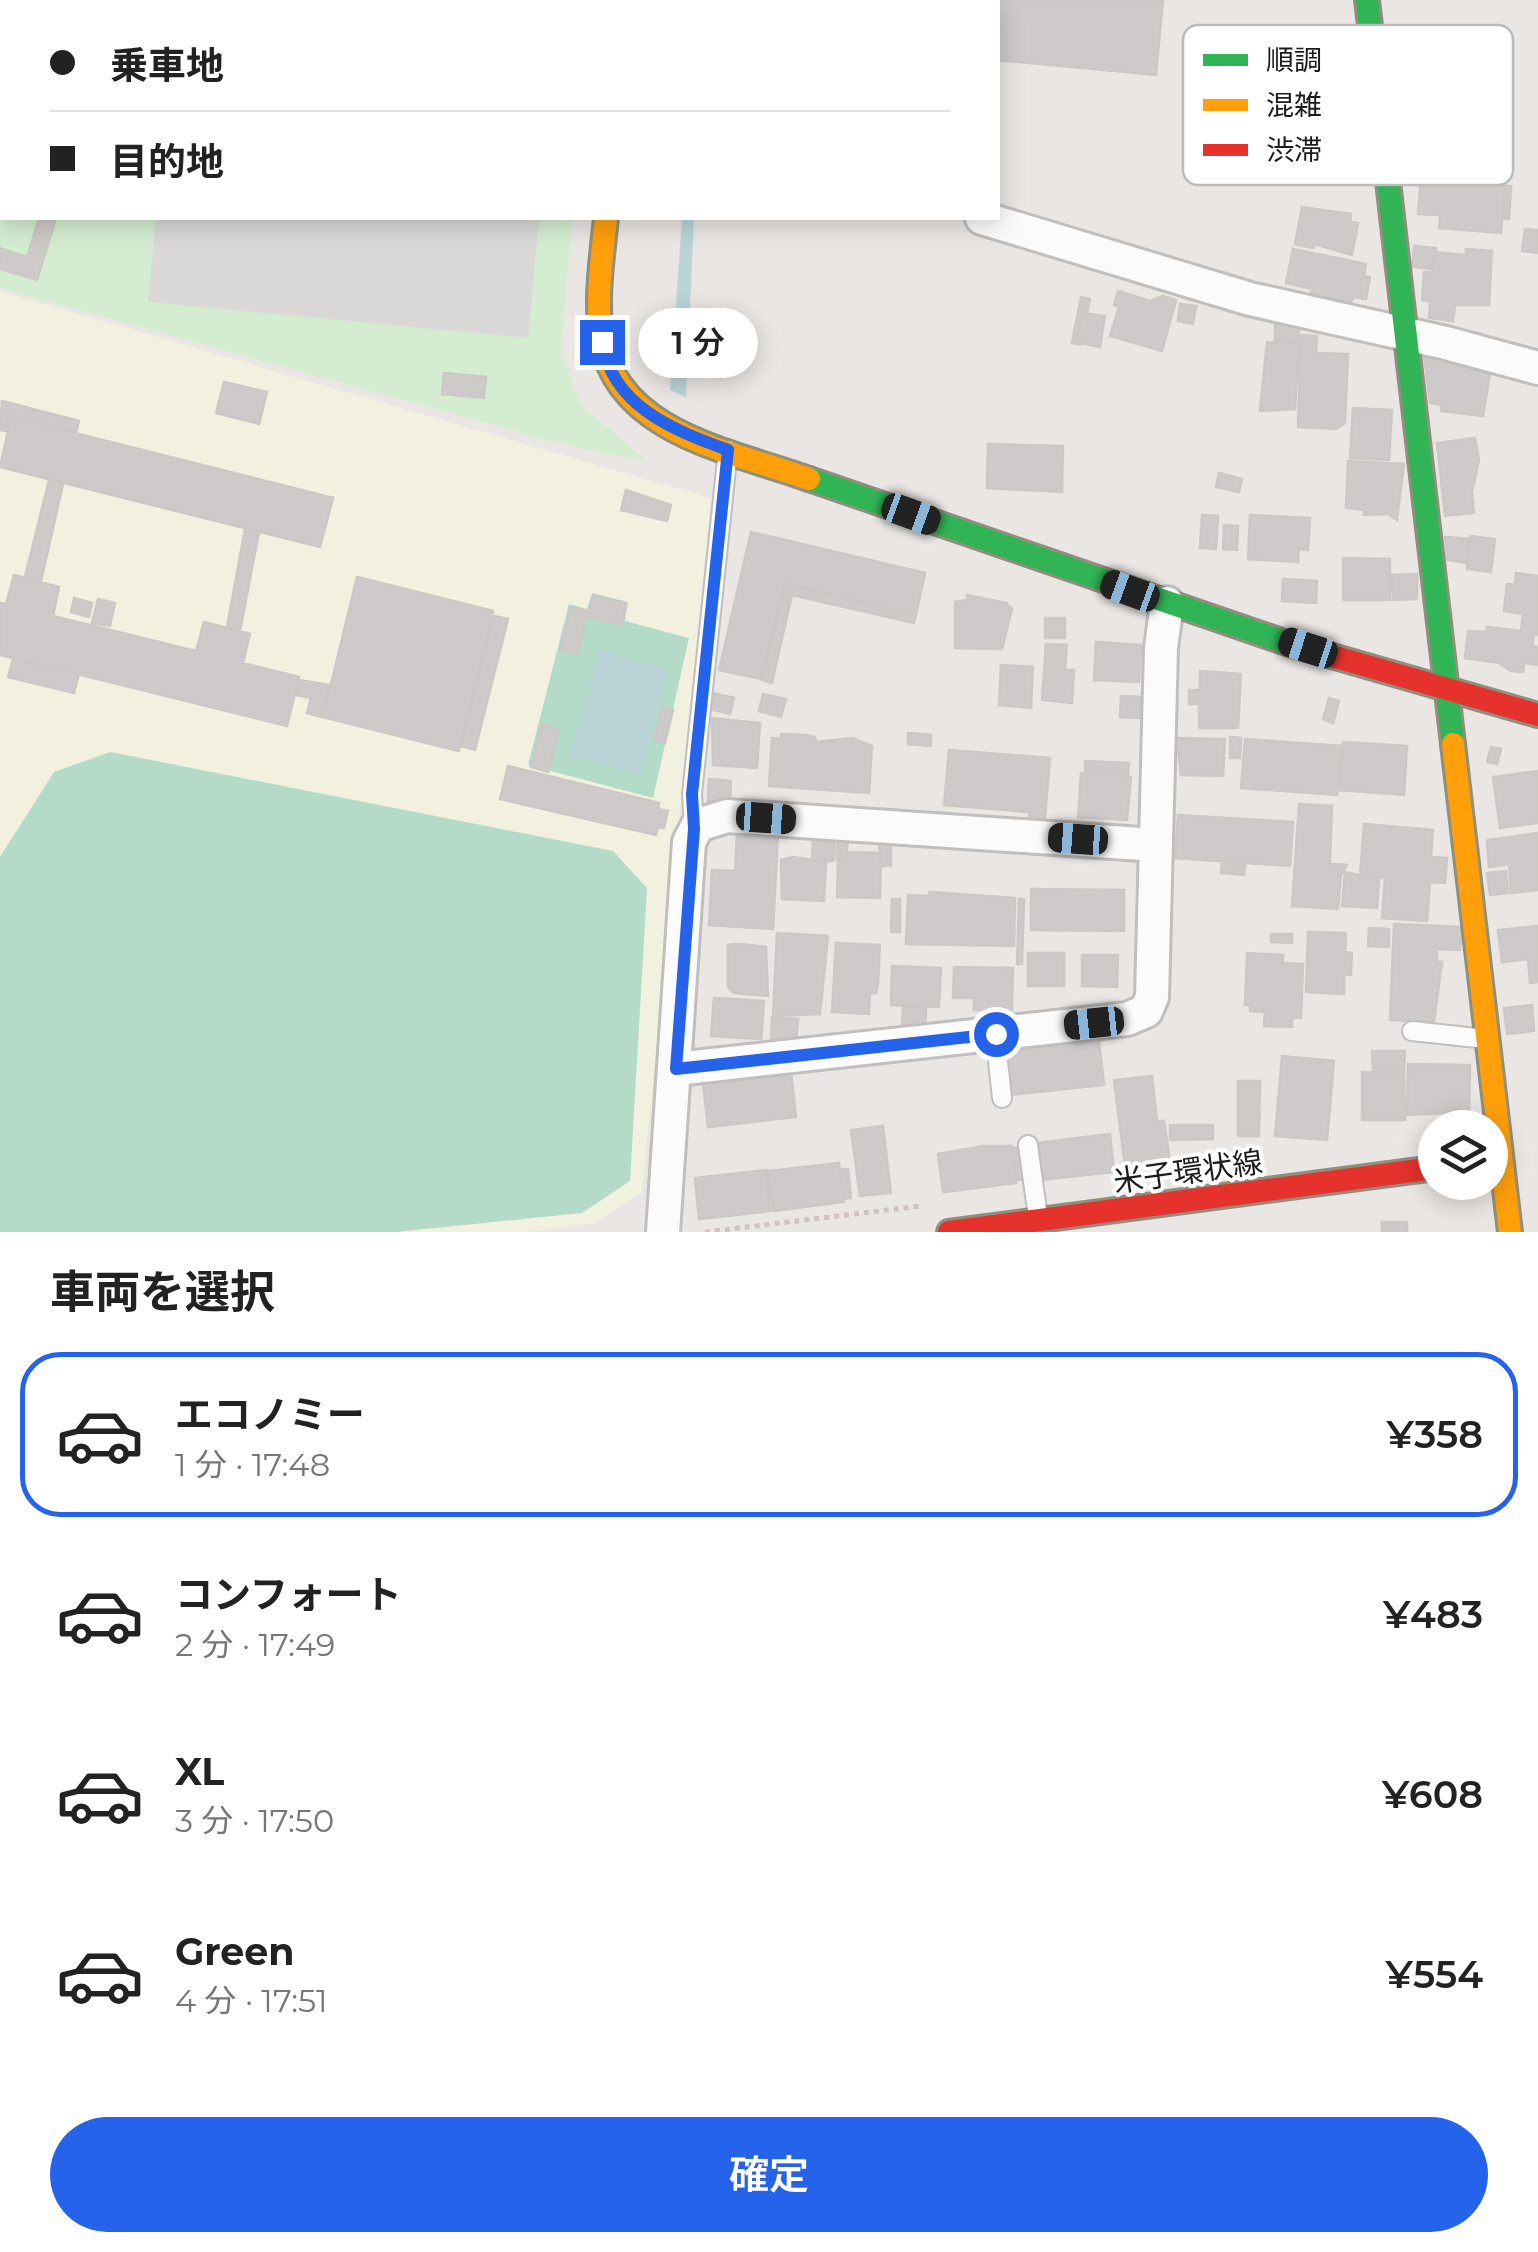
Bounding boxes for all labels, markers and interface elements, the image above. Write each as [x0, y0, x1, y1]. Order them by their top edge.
legend [1183, 25, 1513, 185]
text: 乗車地 [110, 42, 224, 89]
text: 順調 [1266, 43, 1322, 77]
text: 混雑 [1266, 88, 1322, 122]
text: 渋滞 [1266, 133, 1322, 167]
text: 目的地 [110, 138, 224, 185]
callout: 1 分 [637, 307, 757, 377]
route end [580, 320, 625, 365]
text: 1 分 [671, 323, 725, 362]
car [878, 490, 944, 538]
car [1097, 567, 1163, 615]
car [1275, 624, 1341, 672]
car [735, 801, 797, 835]
car [1047, 822, 1109, 856]
car [1063, 1005, 1125, 1041]
route start [974, 1012, 1019, 1057]
map controls [1418, 1110, 1508, 1200]
button: layers [1418, 1110, 1508, 1200]
street label: 米子環状線 [1111, 1143, 1265, 1200]
text: 車両を選択 [50, 1264, 275, 1319]
icon: car [55, 1390, 145, 1480]
text: エコノミー [175, 1391, 365, 1438]
text: ¥358 [1387, 1411, 1483, 1458]
text: 1 分 · 17:48 [175, 1445, 330, 1484]
icon: car [55, 1570, 145, 1660]
text: コンフォート [175, 1571, 402, 1618]
text: ¥483 [1383, 1591, 1483, 1638]
text: 2 分 · 17:49 [175, 1625, 335, 1664]
text: XL [175, 1748, 224, 1795]
icon: car [55, 1750, 145, 1840]
text: ¥608 [1382, 1771, 1483, 1818]
text: 3 分 · 17:50 [175, 1801, 334, 1840]
text: Green [175, 1928, 295, 1975]
icon: car [55, 1930, 145, 2020]
text: ¥554 [1386, 1951, 1483, 1998]
text: 4 分 · 17:51 [175, 1981, 328, 2020]
button: 確定 [50, 2117, 1488, 2232]

